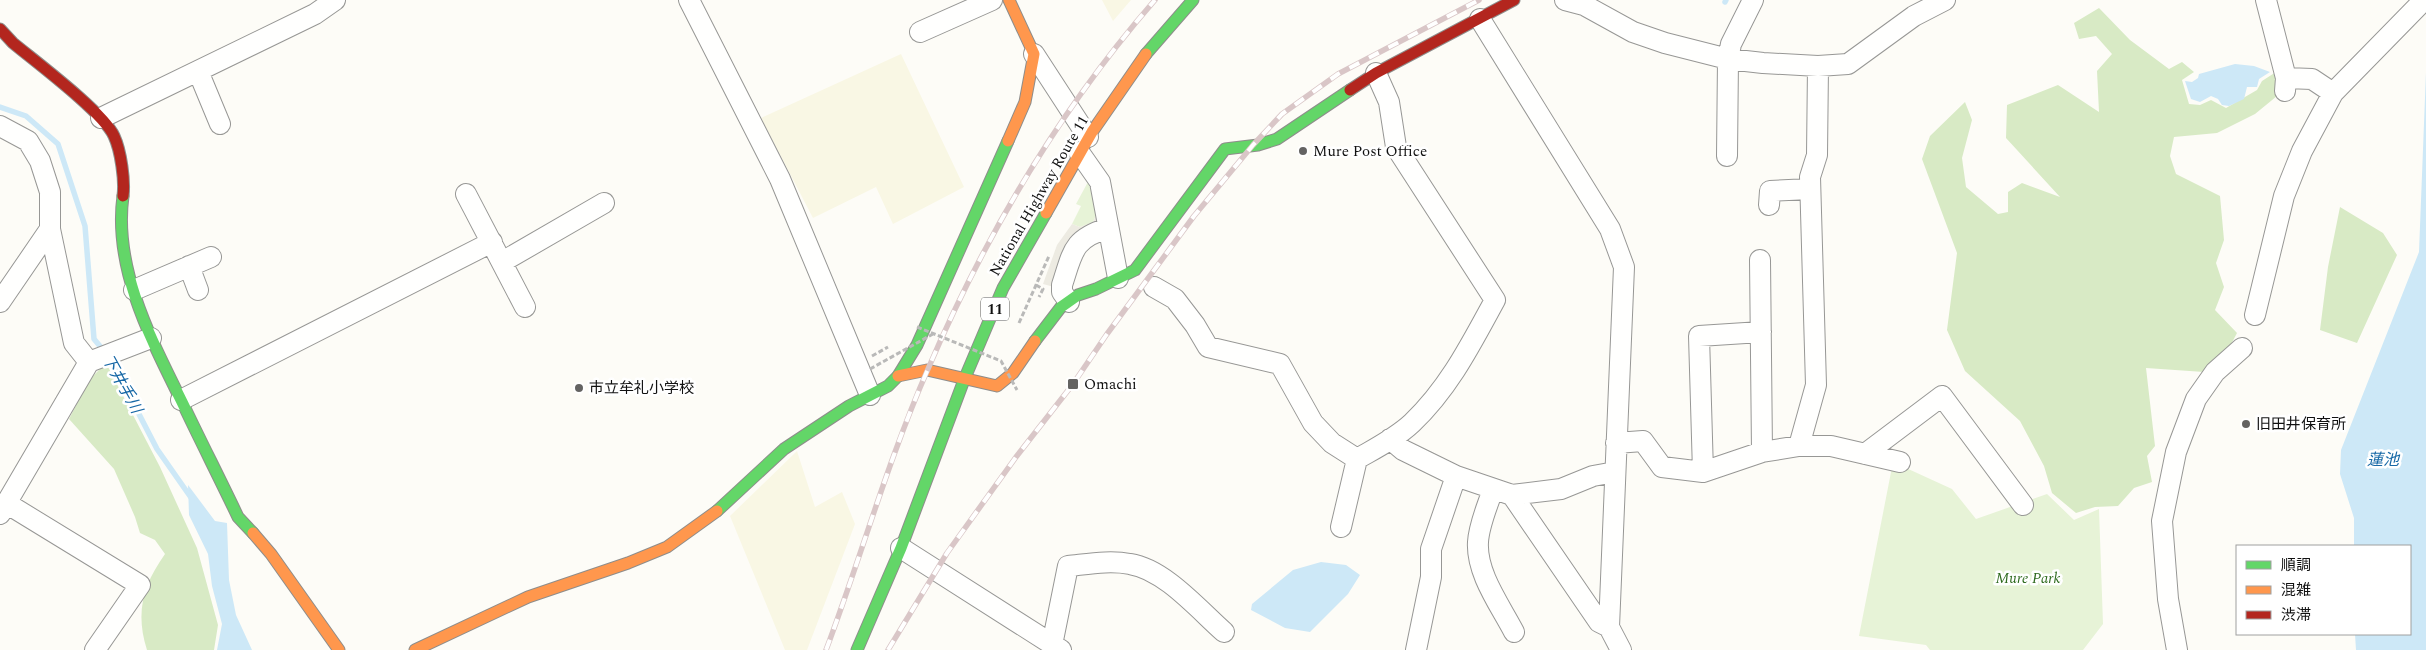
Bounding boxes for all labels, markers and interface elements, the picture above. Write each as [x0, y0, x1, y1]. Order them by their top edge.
street label: National Highway Route 11 [984, 111, 1094, 281]
place label: Mure Post Office [1313, 140, 1427, 163]
marker: Mure Post Office [1297, 145, 1309, 157]
road number: 11 [981, 298, 1009, 320]
water label: 下井手川 [96, 350, 149, 420]
place label: Omachi [1084, 373, 1137, 396]
place label: 市立牟礼小学校 [589, 377, 694, 400]
marker: Omachi [1066, 377, 1080, 391]
marker: 市立牟礼小学校 [573, 382, 585, 394]
place label: 旧田井保育所 [2256, 413, 2346, 436]
marker: 旧田井保育所 [2240, 418, 2252, 430]
water label: 蓮池 [2367, 448, 2401, 472]
legend [2236, 545, 2411, 635]
text: 順調 [2281, 554, 2311, 577]
park label: Mure Park [1996, 567, 2060, 590]
text: 混雑 [2281, 579, 2311, 602]
text: 渋滞 [2281, 604, 2311, 627]

